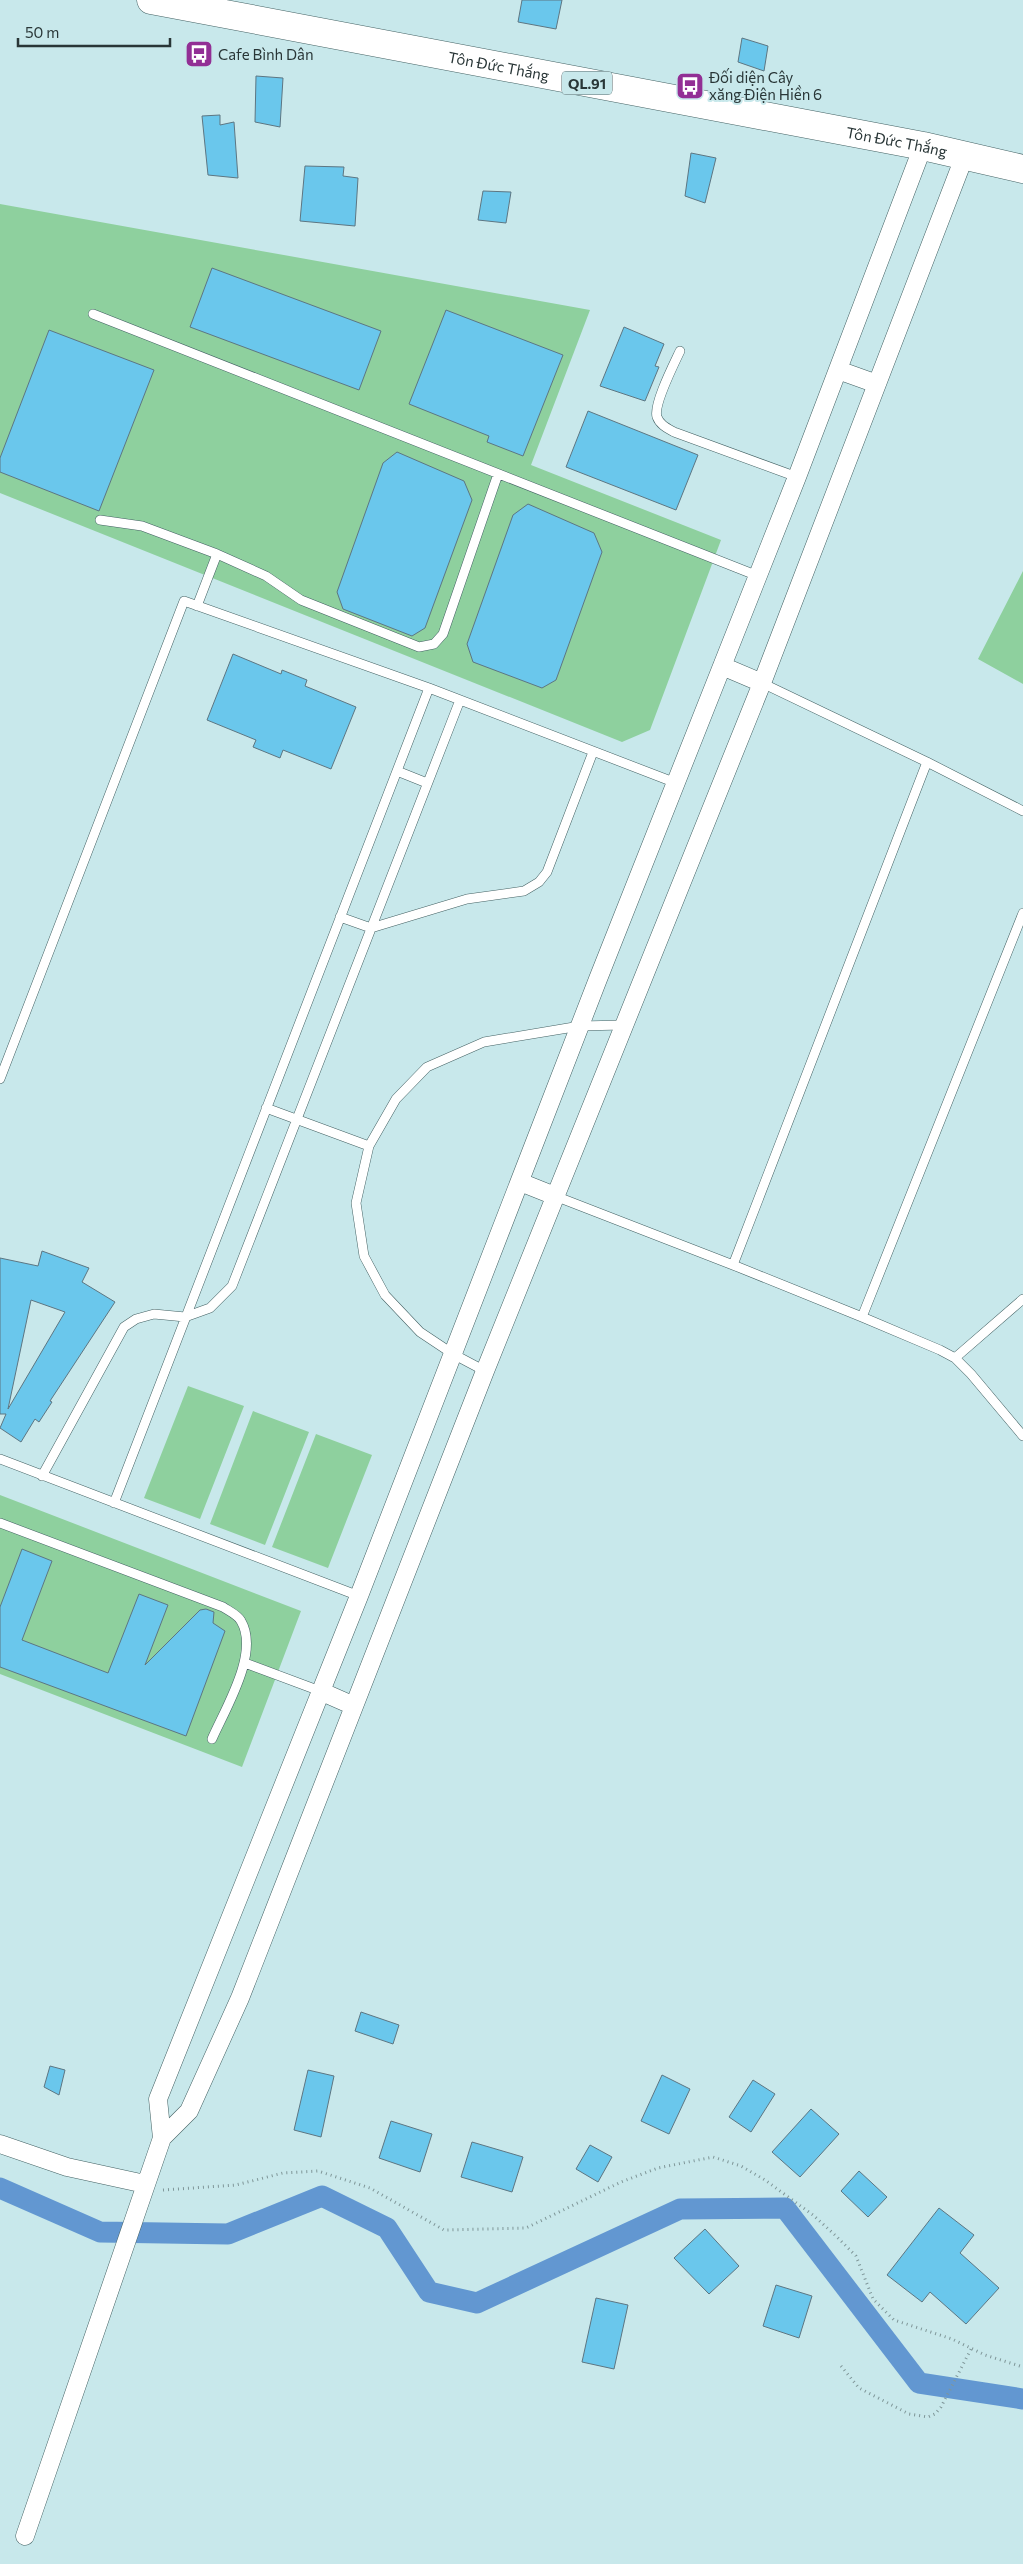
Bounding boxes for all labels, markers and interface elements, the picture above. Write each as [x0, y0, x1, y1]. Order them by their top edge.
scale bar [18, 15, 170, 47]
text: 50 m [25, 23, 59, 41]
bus stop icon: Cafe Bình Dân [184, 39, 214, 69]
place label: Cafe Bình Dân [218, 45, 313, 63]
street label: Tôn Đức Thắng [447, 47, 551, 84]
place label: Đối diện Cây xăng Điện Hiền 6 [708, 68, 822, 103]
bus stop icon: Đối diện Cây xăng Điện Hiền 6 [675, 71, 705, 101]
road number: QL.91 [562, 72, 612, 95]
street label: Tôn Đức Thắng [845, 123, 949, 160]

